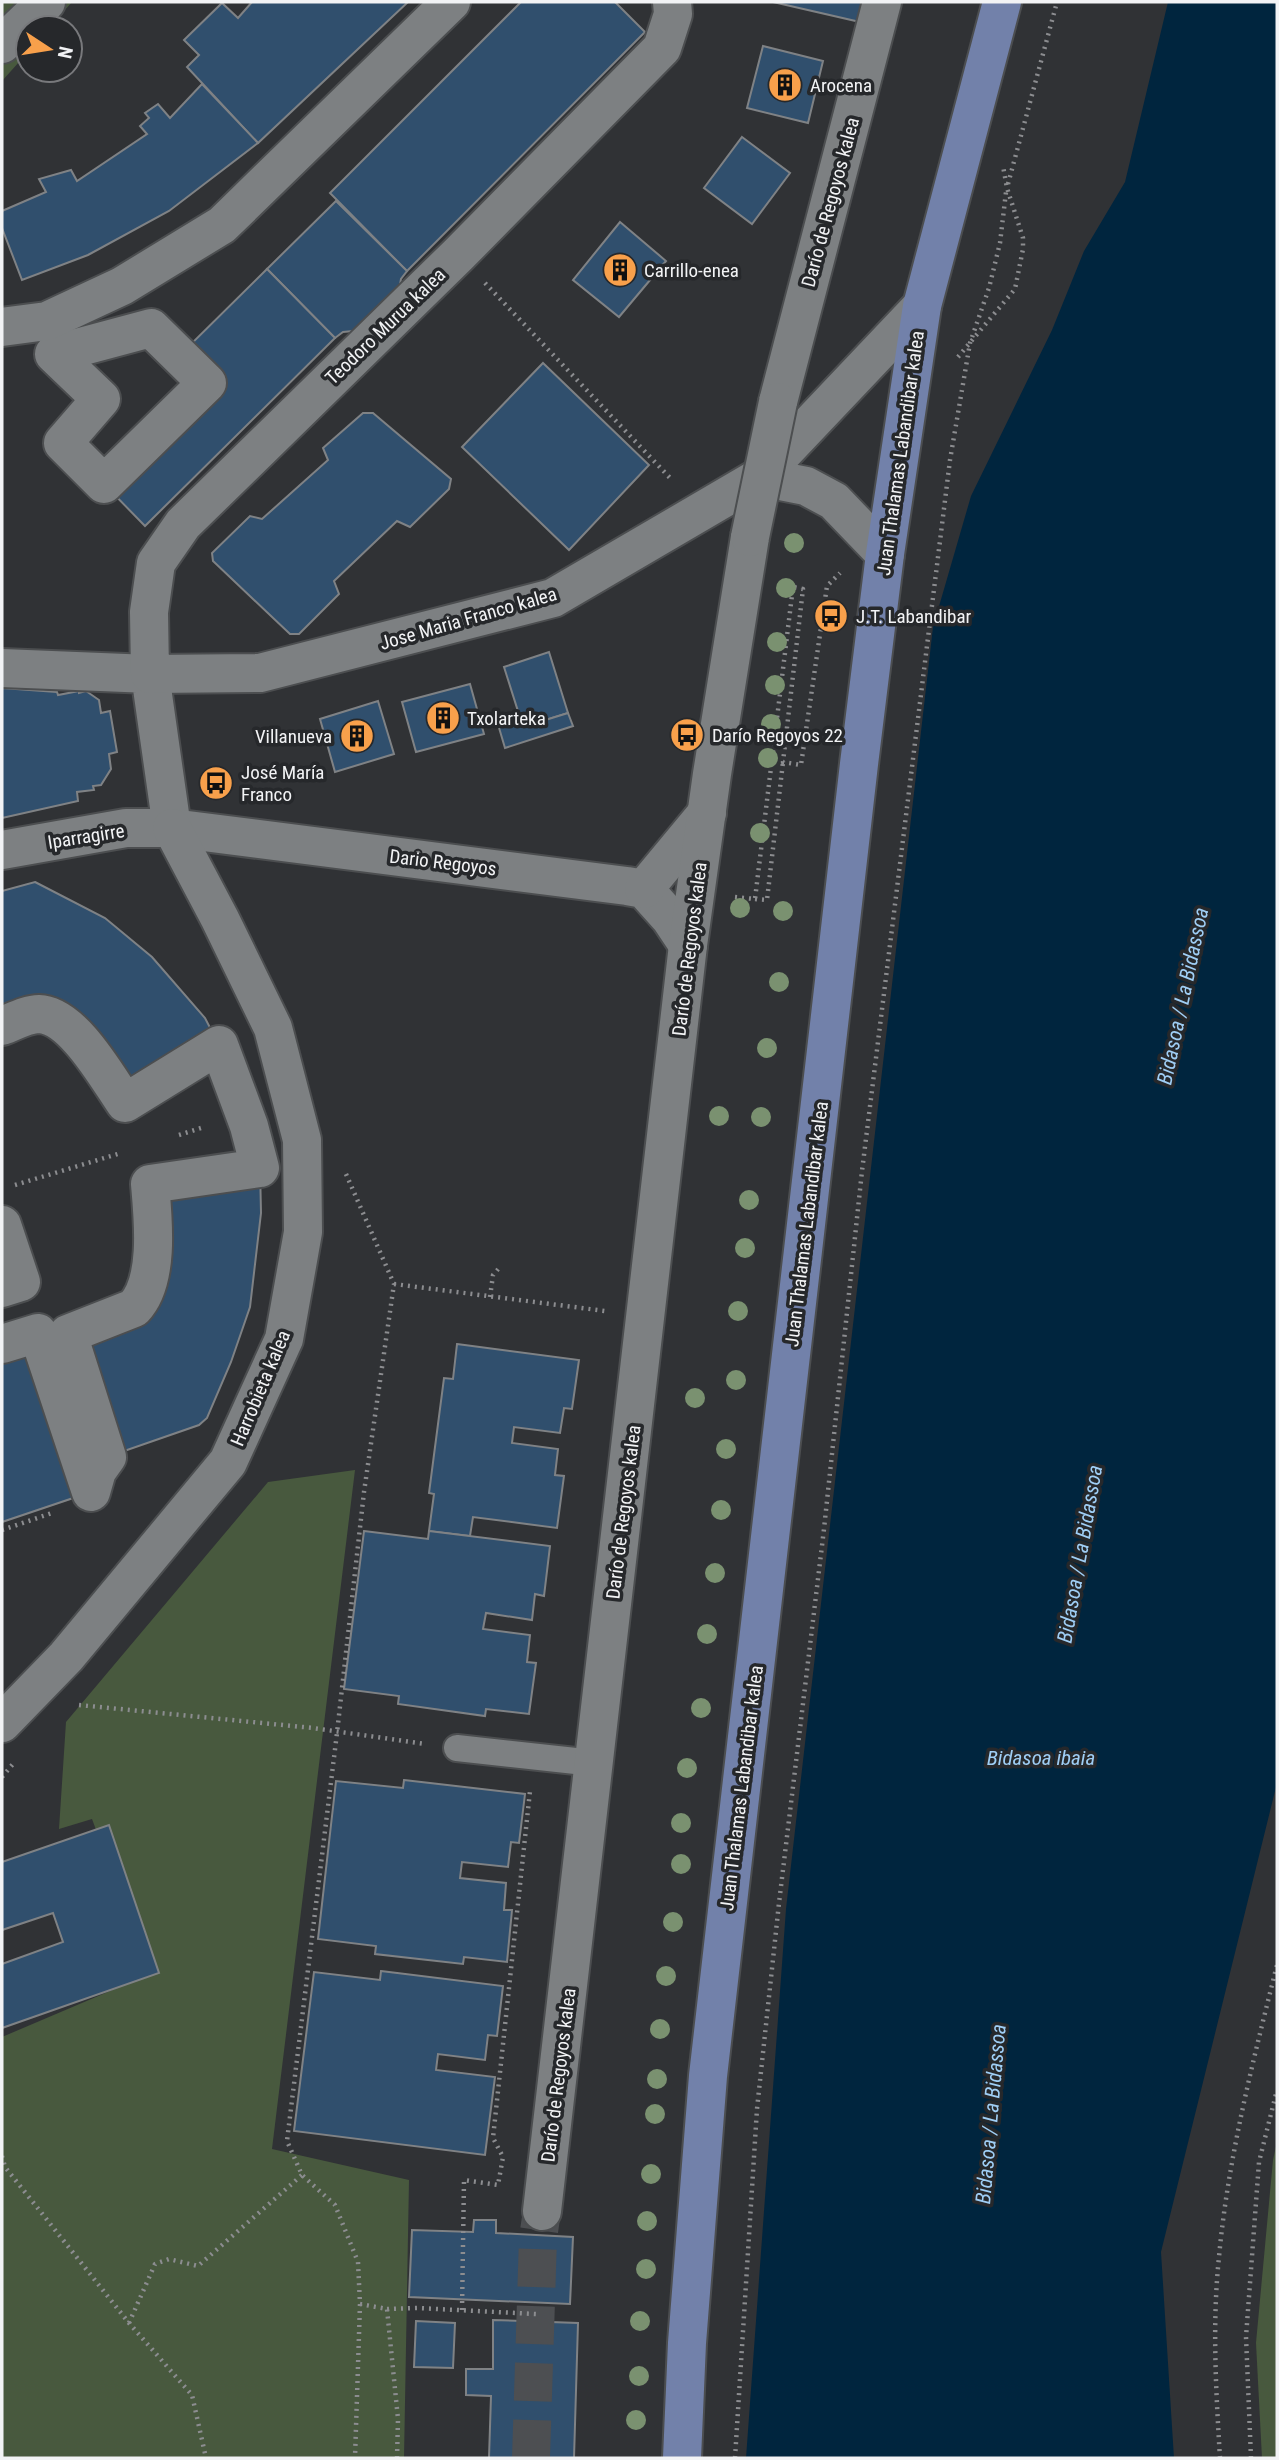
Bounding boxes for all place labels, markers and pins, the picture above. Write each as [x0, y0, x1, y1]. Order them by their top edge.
building icon: Arocena [766, 66, 804, 104]
place label: Arocena [810, 74, 872, 97]
building icon: Carrillo-enea [601, 251, 639, 289]
place label: Carrillo-enea [644, 259, 739, 282]
bus stop icon: J.T. Labandibar [812, 597, 850, 635]
place label: J.T. Labandibar [856, 605, 972, 628]
building icon: Txolarteka [424, 699, 462, 737]
place label: Txolarteka [467, 707, 546, 730]
bus stop icon: Darío Regoyos 22 [668, 716, 706, 754]
building icon: Villanueva [338, 717, 376, 755]
place label: Darío Regoyos 22 [712, 724, 843, 747]
place label: Villanueva [255, 725, 332, 748]
place label: José María Franco [241, 761, 324, 806]
bus stop icon: José María Franco [197, 764, 235, 802]

